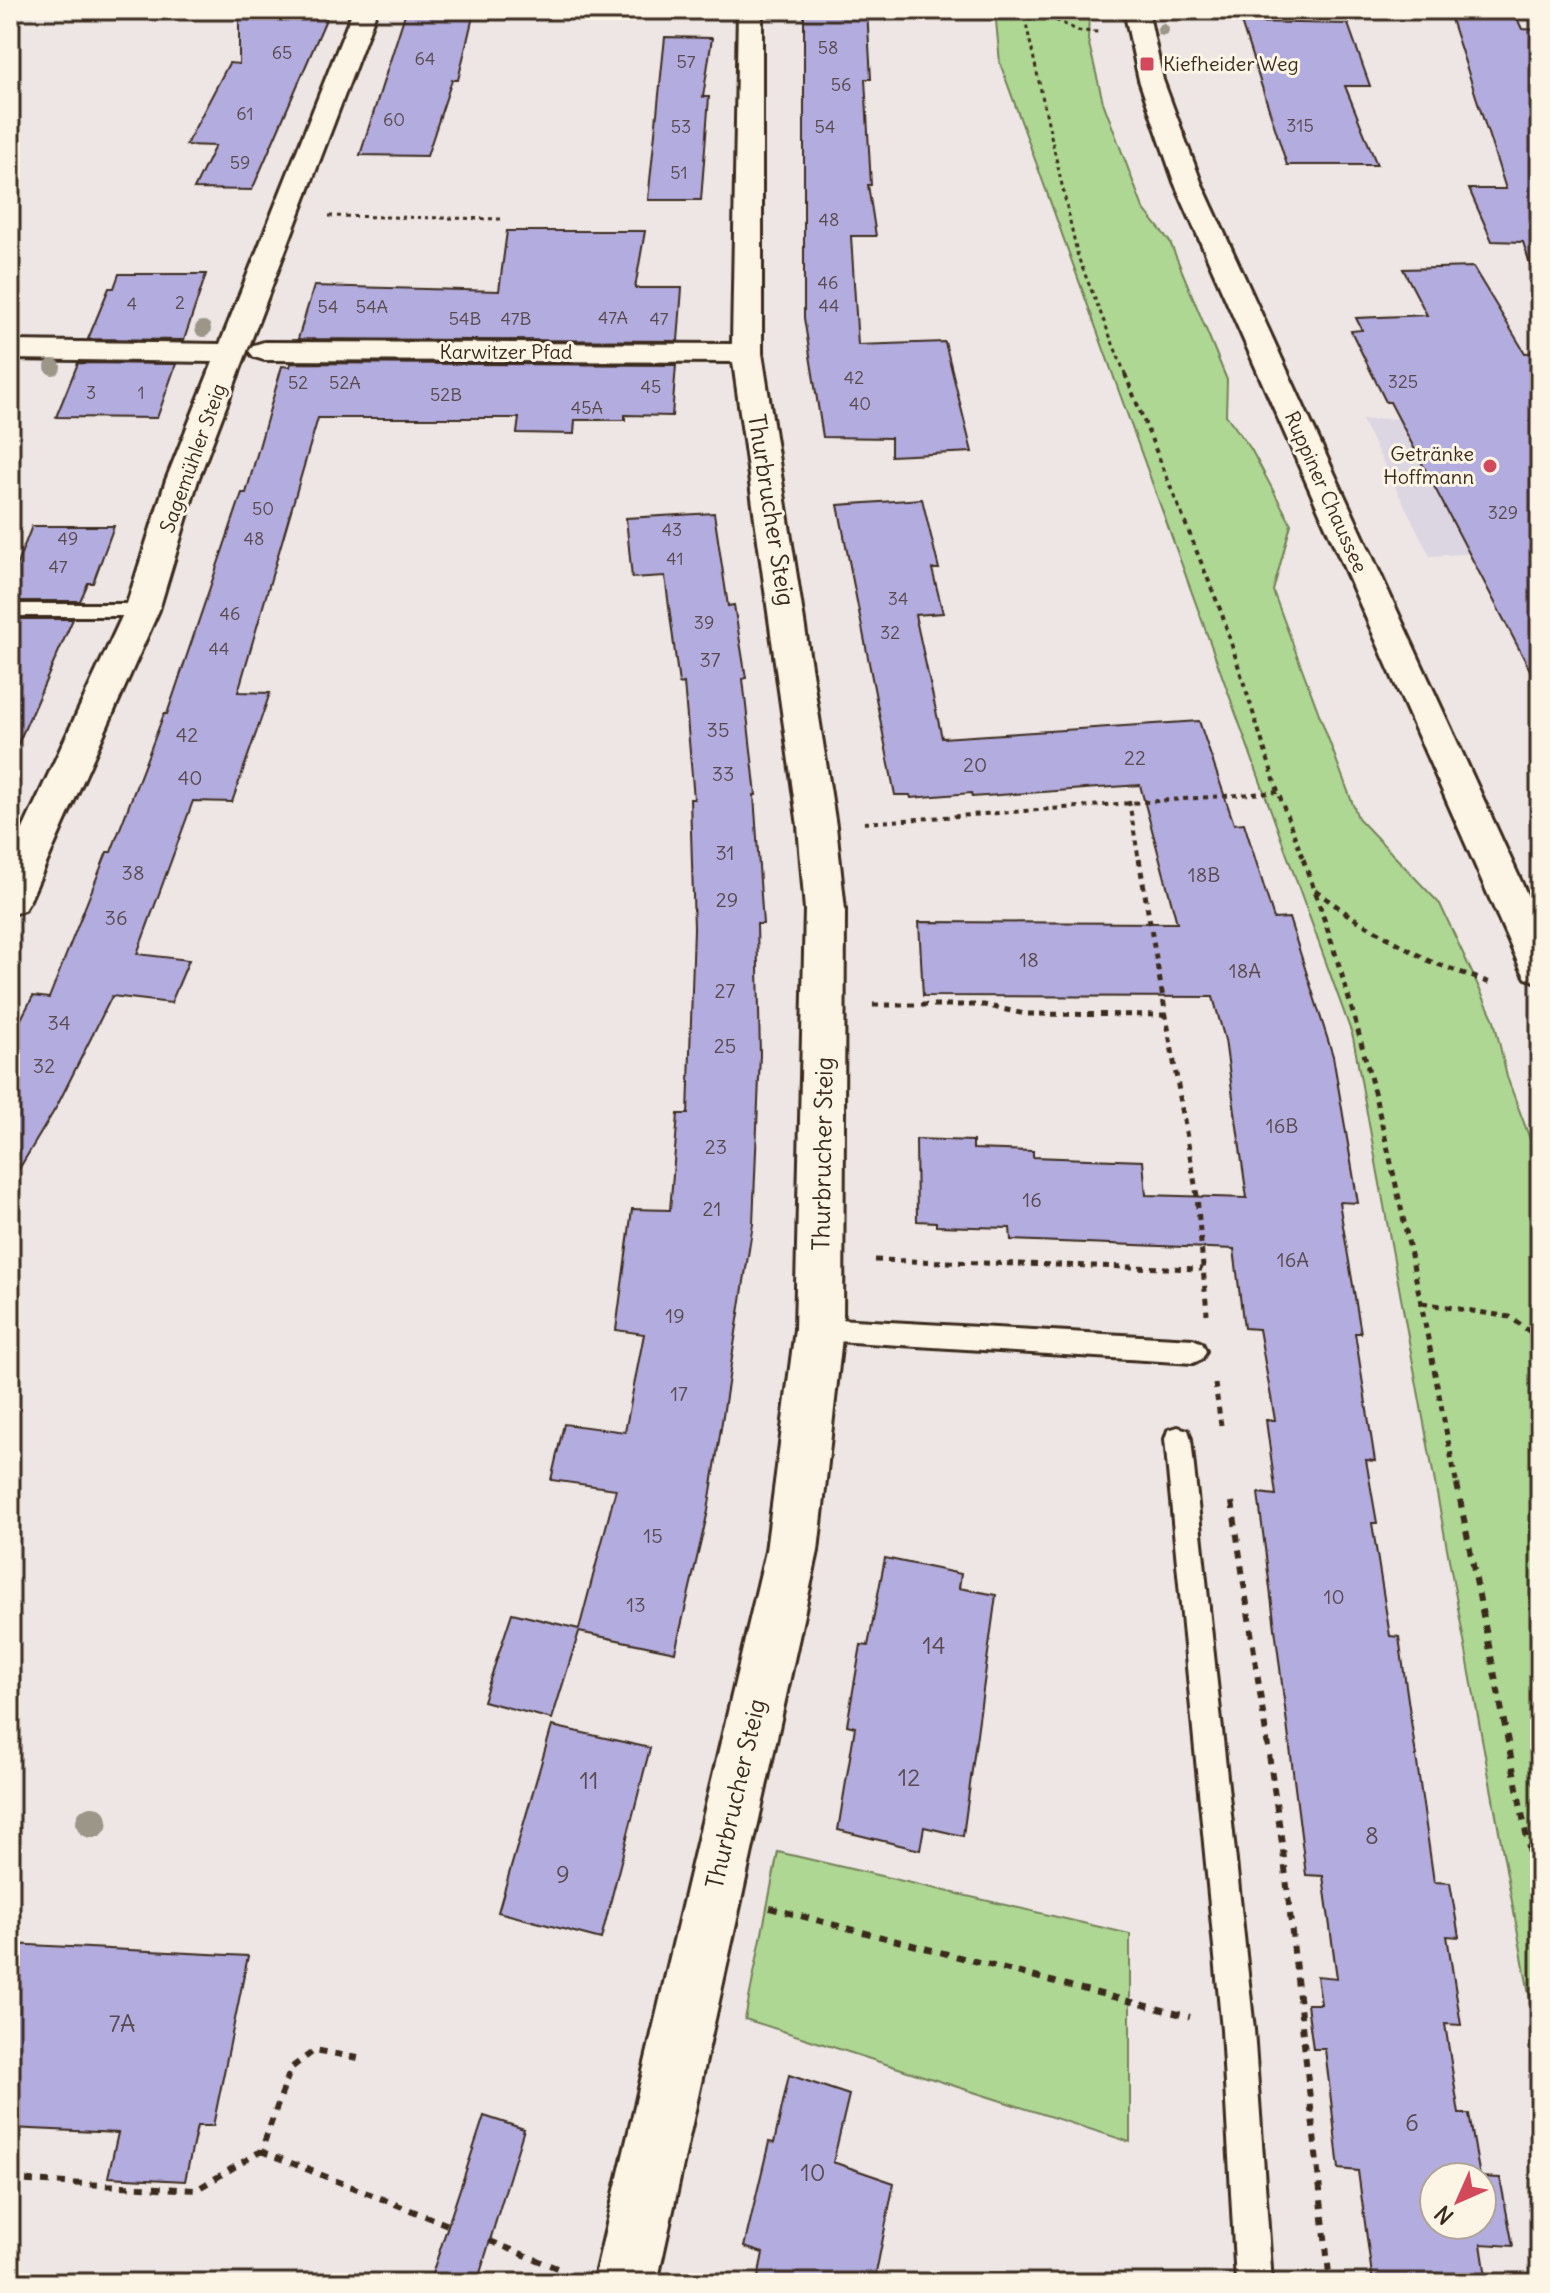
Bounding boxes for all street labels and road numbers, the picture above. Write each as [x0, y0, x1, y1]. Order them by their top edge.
street label: Karwitzer Pfad [439, 339, 573, 364]
street label: Sagemühler Steig [154, 380, 231, 536]
street label: Ruppiner Chaussee [1280, 407, 1373, 577]
street label: Thurbrucher Steig [742, 412, 802, 608]
street label: Thurbrucher Steig [805, 1057, 839, 1251]
street label: Thurbrucher Steig [699, 1696, 771, 1892]

